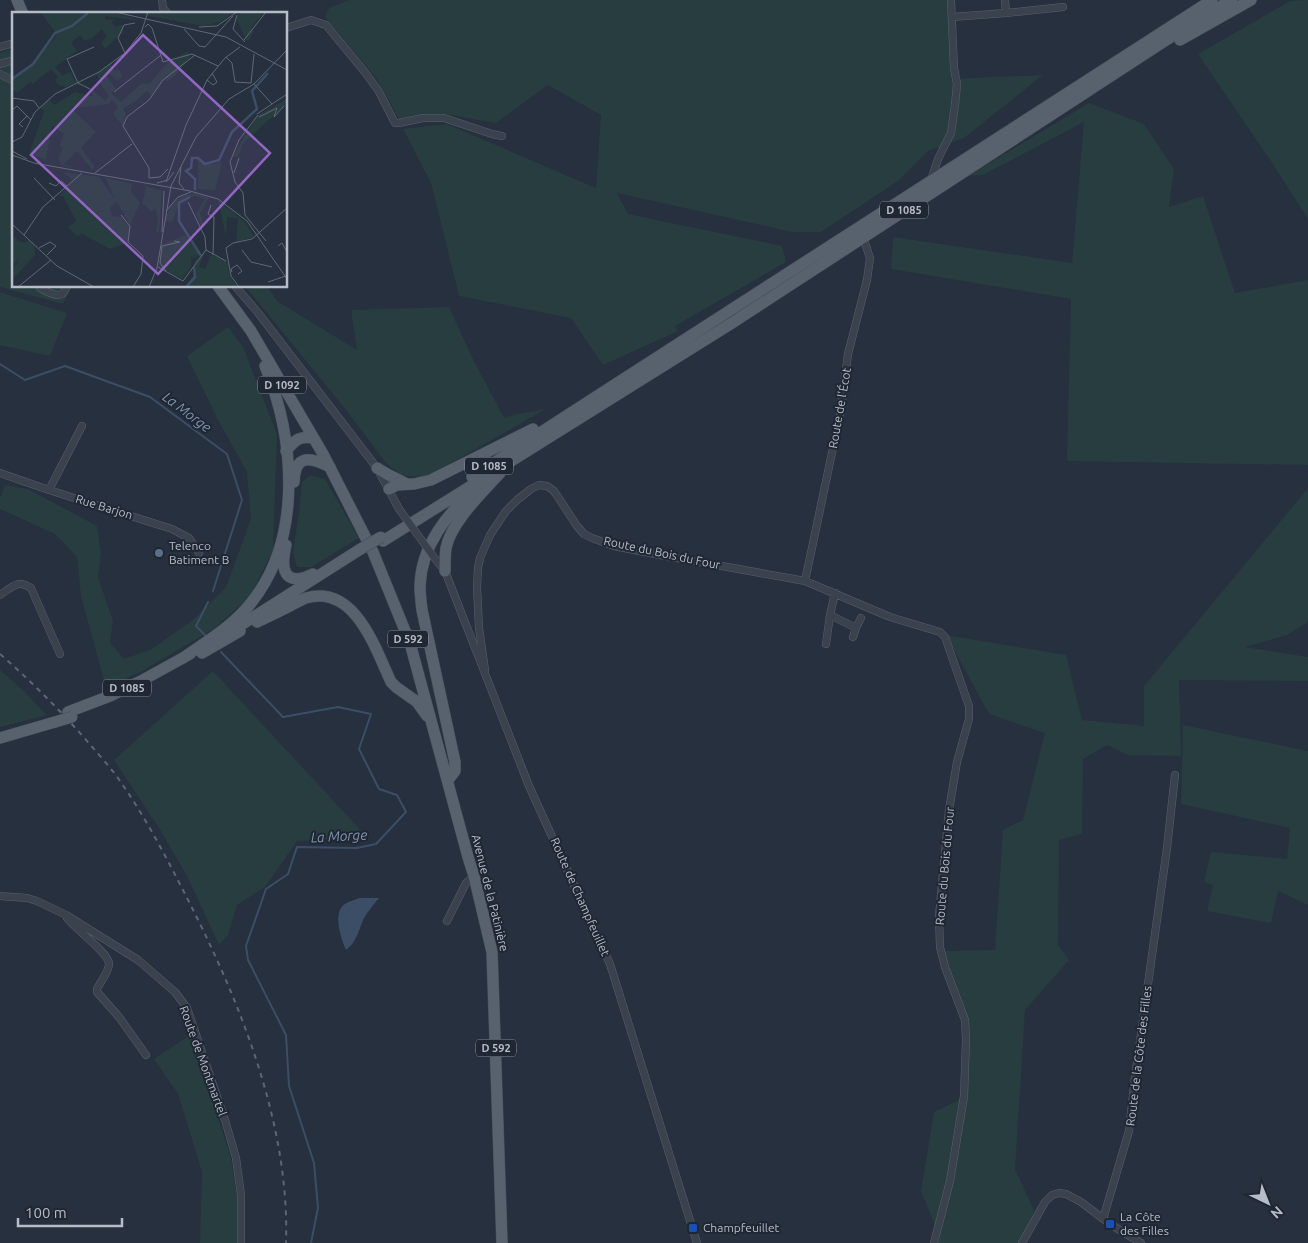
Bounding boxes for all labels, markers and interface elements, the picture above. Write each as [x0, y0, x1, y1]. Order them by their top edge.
inset map [12, 12, 288, 288]
road number: D 1085 [880, 202, 928, 218]
street label: Route de l'Écot [826, 366, 853, 449]
road number: D 1092 [258, 376, 306, 394]
water label: La Morge [160, 389, 214, 435]
road number: D 1085 [465, 458, 513, 474]
street label: Rue Barjon [74, 492, 134, 521]
street label: Route du Bois du Four [603, 534, 722, 571]
place label: Telenco Batiment B [169, 539, 229, 566]
marker: Telenco Batiment B [153, 547, 165, 559]
road number: D 592 [388, 630, 428, 648]
road number: D 1085 [103, 680, 151, 696]
street label: Route du Bois du Four [933, 806, 956, 926]
water label: La Morge [310, 827, 368, 845]
street label: Avenue de la Patinière [470, 833, 511, 953]
street label: Route de Champfeuillet [548, 836, 613, 958]
street label: Route de la Côte des Filles [1123, 985, 1154, 1127]
street label: Route de Montmartel [177, 1004, 229, 1118]
road number: D 592 [476, 1040, 516, 1056]
north arrow [1243, 1178, 1293, 1228]
scale bar [18, 1196, 121, 1228]
text: N [1268, 1203, 1286, 1222]
text: 100 m [25, 1204, 67, 1221]
place label: La Côte des Filles [1120, 1210, 1169, 1237]
marker: La Côte des Filles [1104, 1218, 1116, 1230]
place label: Champfeuillet [703, 1221, 780, 1234]
marker: Champfeuillet [687, 1222, 699, 1234]

